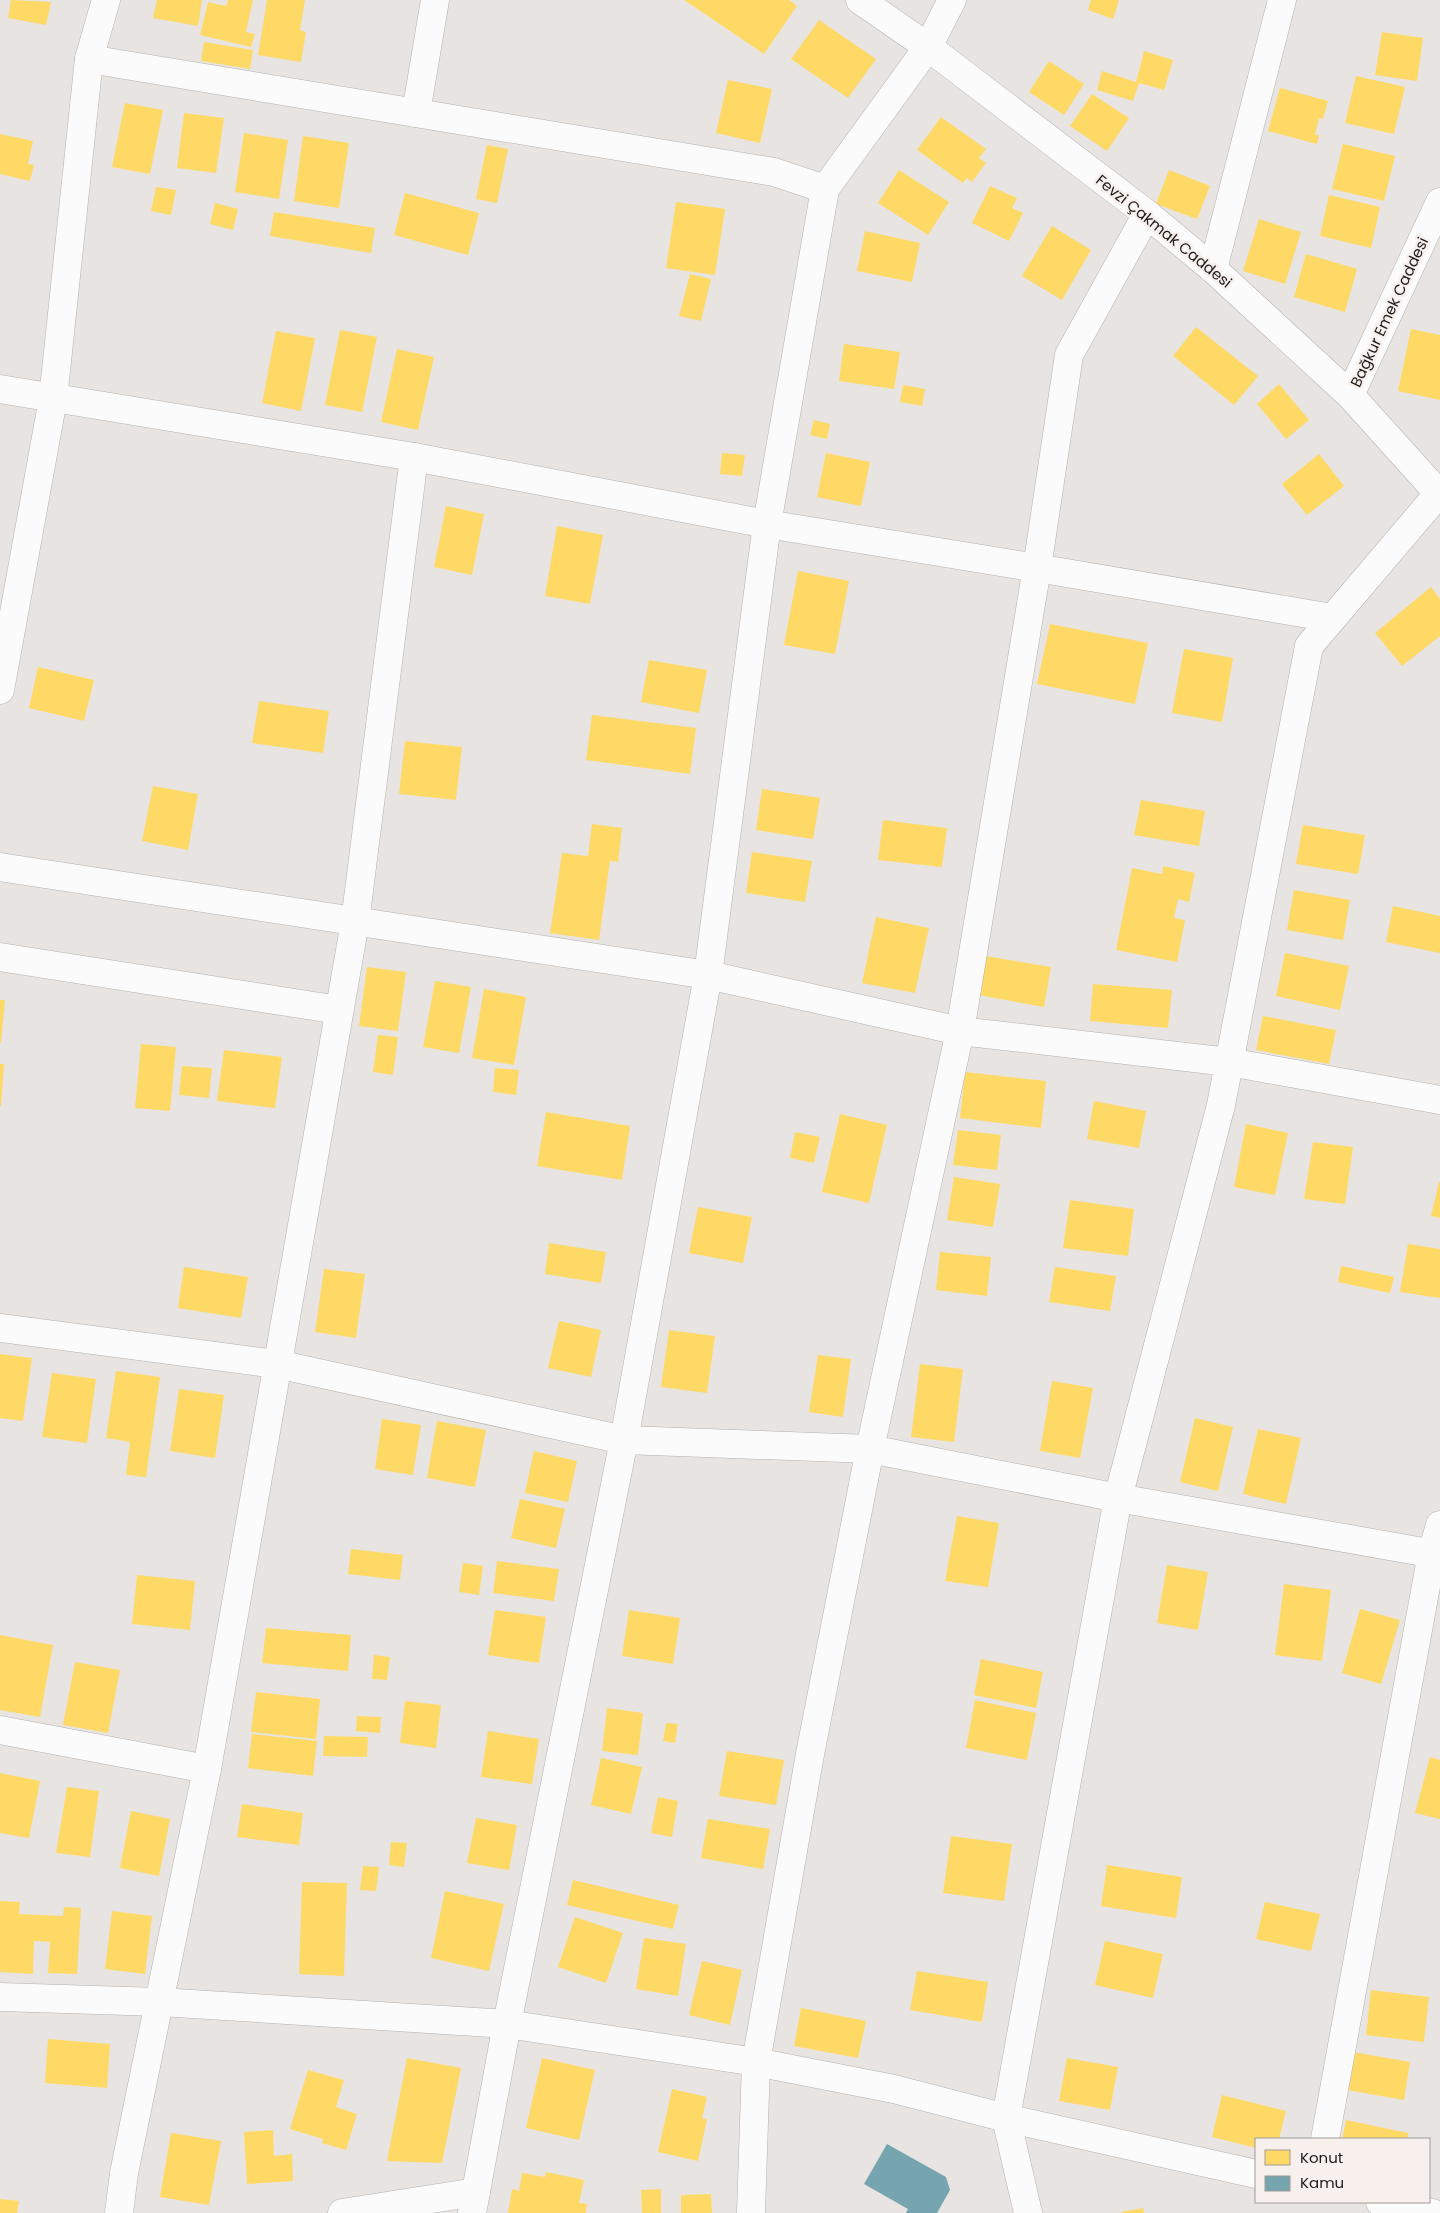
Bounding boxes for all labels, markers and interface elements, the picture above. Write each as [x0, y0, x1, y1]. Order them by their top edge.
street label: Fevzi Çakmak Caddesi [1092, 170, 1236, 292]
street label: Bağkur Emek Caddesi [1345, 234, 1433, 390]
legend [1255, 2138, 1430, 2203]
text: Konut [1300, 2147, 1343, 2168]
text: Kamu [1300, 2172, 1344, 2193]

